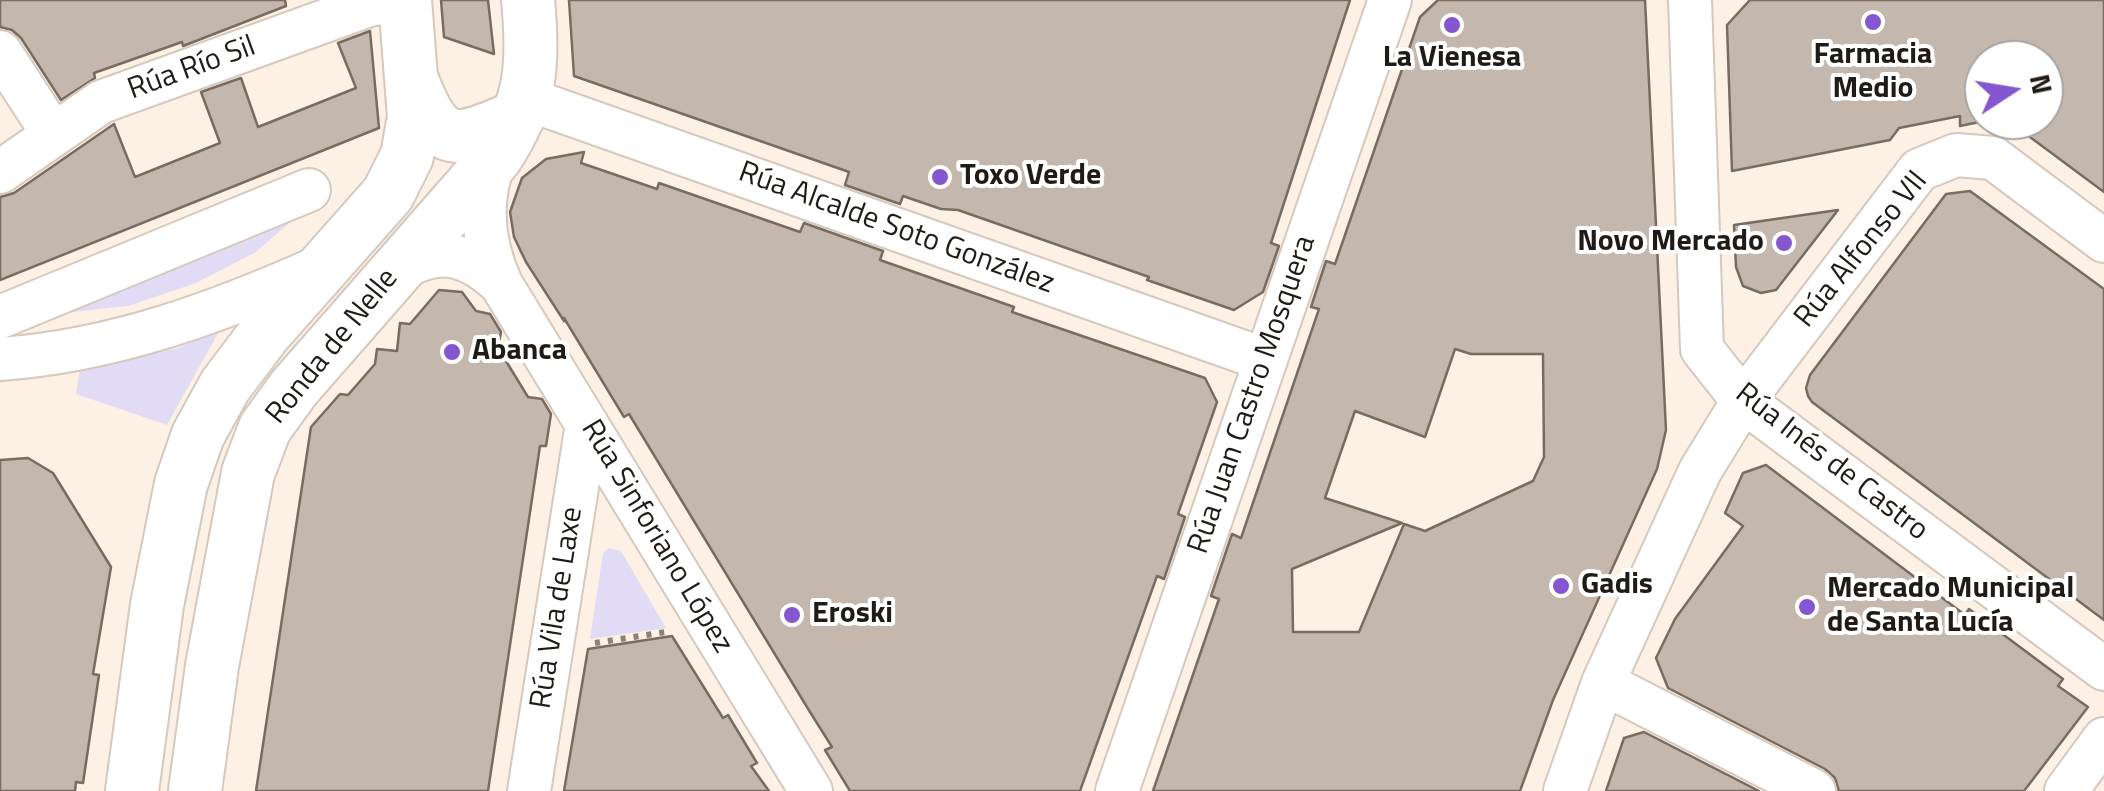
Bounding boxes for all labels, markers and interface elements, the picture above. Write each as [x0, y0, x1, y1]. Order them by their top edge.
marker: Farmacia Medio [1862, 11, 1884, 33]
marker: La Vienesa [1441, 14, 1463, 36]
street label: Rúa Río Sil [123, 29, 261, 109]
place label: Farmacia Medio [1814, 38, 1932, 108]
north arrow [1964, 40, 2064, 140]
place label: La Vienesa [1383, 41, 1521, 77]
text: N [2019, 70, 2065, 98]
street label: Rúa Alcalde Soto González [733, 155, 1059, 303]
place label: Toxo Verde [960, 159, 1101, 195]
street label: Rúa Alfonso VII [1788, 164, 1936, 336]
marker: Toxo Verde [929, 166, 951, 188]
place label: Novo Mercado [1577, 225, 1764, 261]
street label: Rúa Juan Castro Mosquera [1182, 231, 1324, 559]
marker: Novo Mercado [1773, 232, 1795, 254]
street label: Ronda de Nelle [259, 262, 407, 432]
place label: Abanca [472, 334, 567, 370]
marker: Abanca [441, 341, 463, 363]
street label: Rúa Inés de Castro [1728, 377, 1934, 549]
street label: Rúa Sinforiano López [572, 414, 740, 660]
street label: Rúa Vila de Laxe [524, 504, 592, 712]
place label: Gadis [1581, 568, 1653, 604]
place label: Mercado Municipal de Santa Lucía [1827, 572, 2074, 642]
marker: Gadis [1550, 575, 1572, 597]
marker: Mercado Municipal de Santa Lucía [1796, 596, 1818, 618]
place label: Eroski [812, 597, 893, 633]
marker: Eroski [781, 604, 803, 626]

